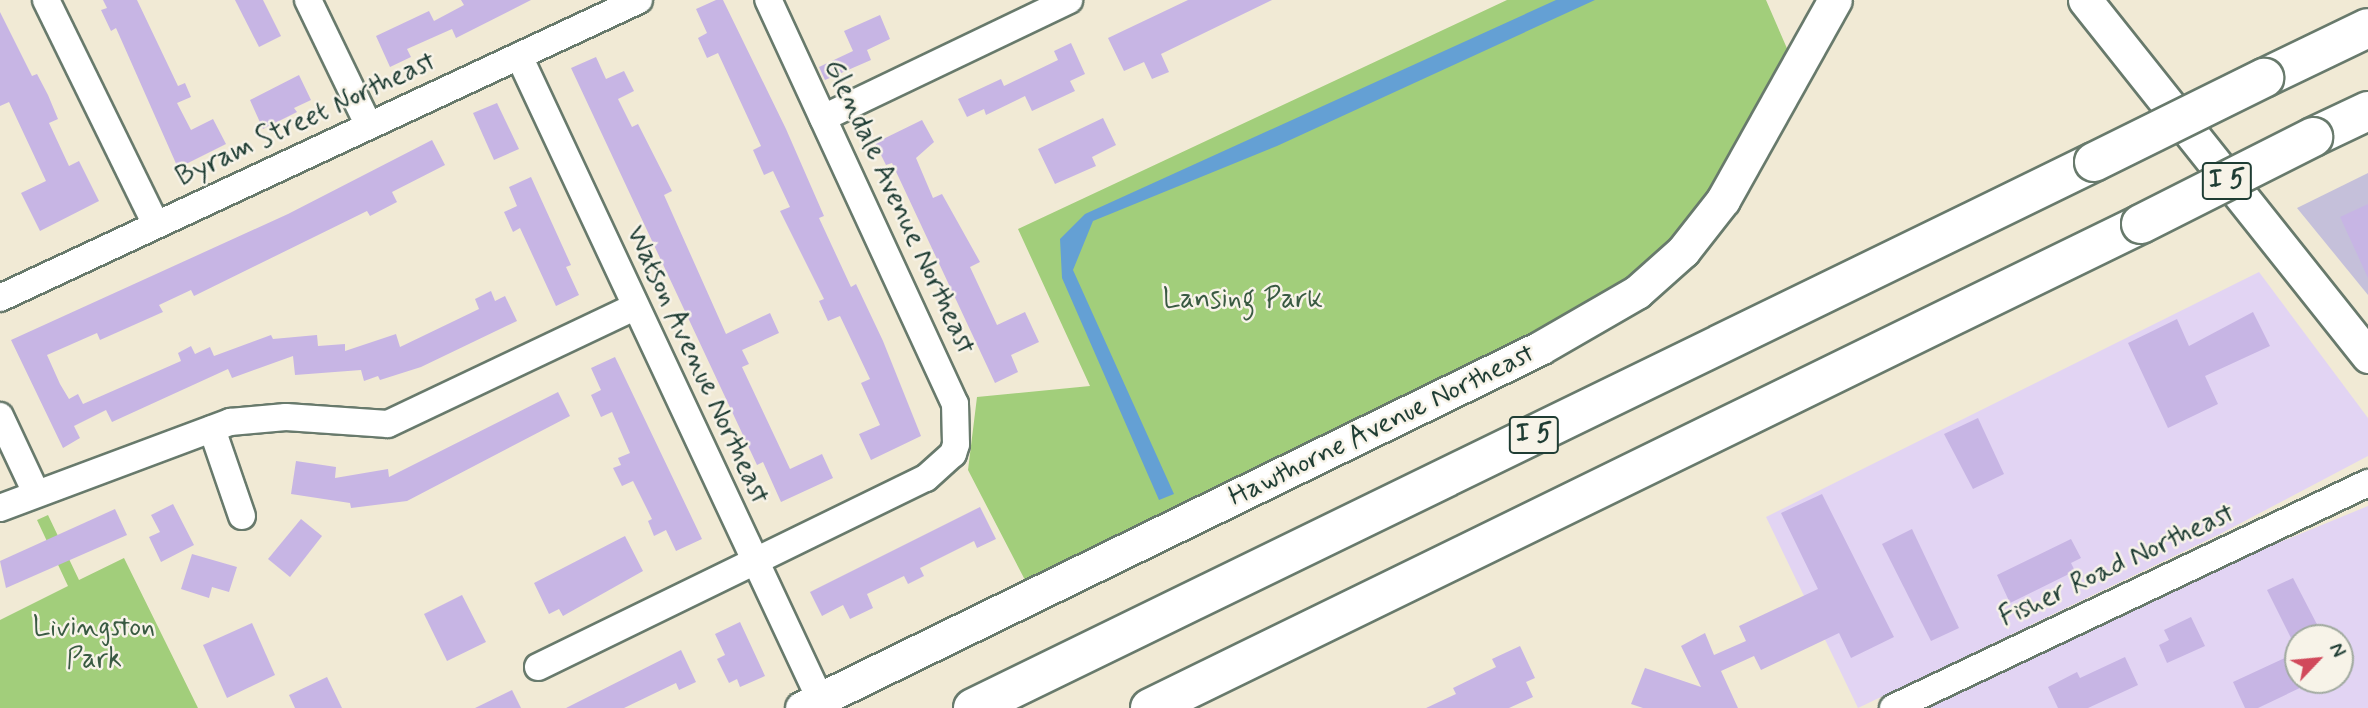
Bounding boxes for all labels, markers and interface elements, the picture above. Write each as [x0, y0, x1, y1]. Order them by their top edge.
street label: Byram Street Northeast [168, 44, 444, 196]
street label: Glendale Avenue Northeast [816, 54, 982, 360]
road number: I 5 [2201, 158, 2253, 204]
street label: Watson Avenue Northeast [618, 222, 776, 508]
park label: Lansing Park [1165, 283, 1321, 317]
street label: Hawthorne Avenue Northeast [1222, 336, 1542, 516]
road number: I 5 [1508, 412, 1560, 458]
street label: Fisher Road Northeast [1995, 497, 2239, 635]
park label: Livingston Park [33, 611, 155, 677]
north arrow [2284, 624, 2354, 694]
text: N [2323, 639, 2351, 662]

